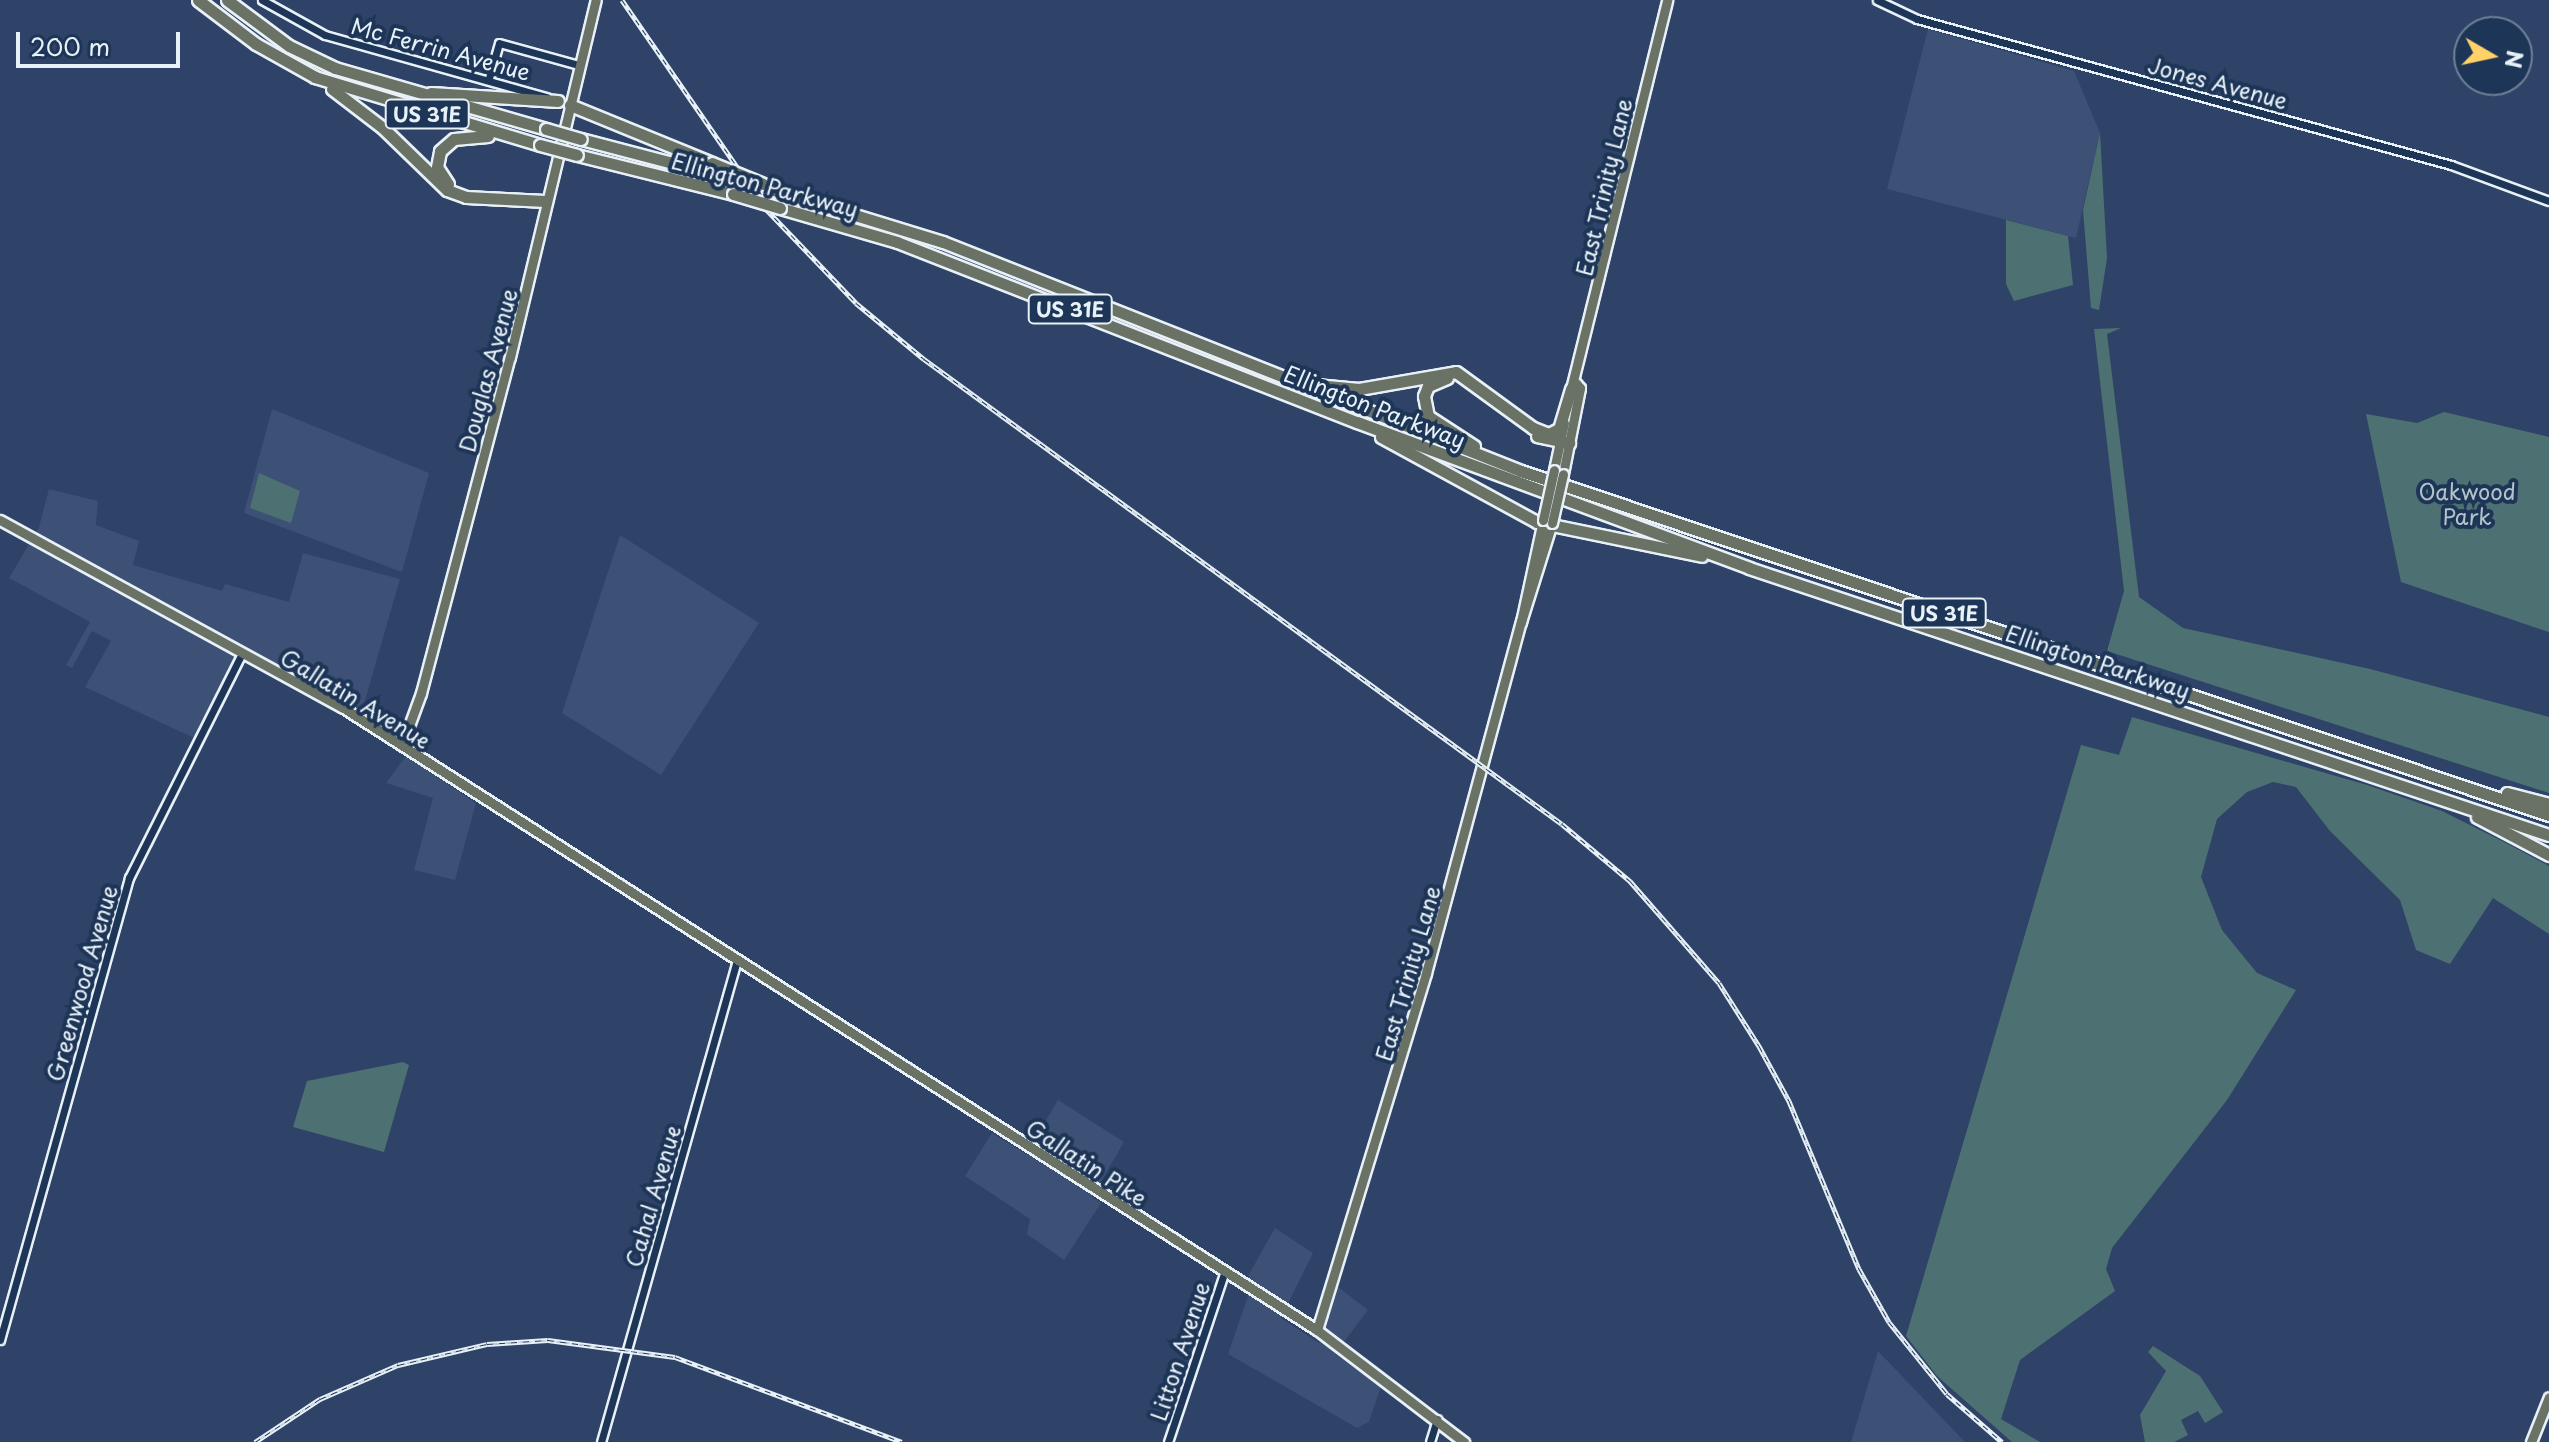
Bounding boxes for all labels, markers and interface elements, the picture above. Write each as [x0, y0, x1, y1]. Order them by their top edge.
street label: Mc Ferrin Avenue [348, 11, 534, 85]
scale bar [20, 16, 184, 66]
north arrow [2453, 16, 2533, 96]
text: 200 m [30, 28, 110, 64]
text: N [2498, 48, 2533, 71]
street label: Jones Avenue [2146, 51, 2290, 113]
street label: East Trinity Lane [1570, 96, 1636, 278]
road number: US 31E [383, 98, 471, 130]
street label: Ellington Parkway [669, 146, 861, 222]
street label: Douglas Avenue [453, 286, 521, 454]
road number: US 31E [1026, 293, 1114, 325]
street label: Ellington Parkway [1280, 359, 1470, 453]
park label: Oakwood Park [2418, 477, 2516, 528]
road number: US 31E [1900, 597, 1988, 629]
street label: Ellington Parkway [2002, 619, 2194, 703]
street label: Gallatin Avenue [276, 643, 436, 753]
street label: Greenwood Avenue [40, 882, 122, 1084]
street label: East Trinity Lane [1369, 882, 1445, 1064]
street label: Gallatin Pike [1022, 1113, 1152, 1211]
street label: Cahal Avenue [619, 1122, 685, 1270]
street label: Litton Avenue [1144, 1278, 1214, 1424]

